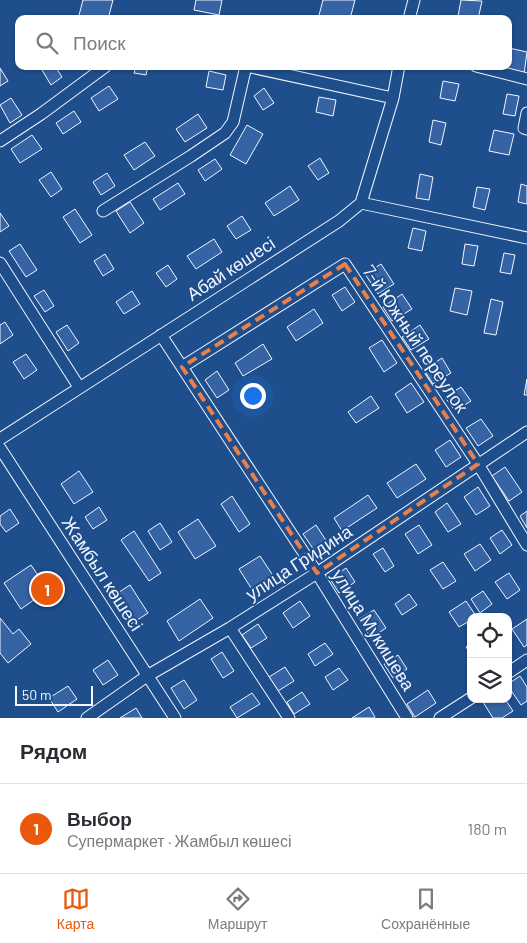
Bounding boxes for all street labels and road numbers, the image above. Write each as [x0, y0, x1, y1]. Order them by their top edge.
street label: Абай көшесі [182, 231, 279, 305]
street label: 7-й Южный переулок [358, 261, 473, 416]
street label: Жамбыл көшесі [58, 512, 148, 635]
street label: улица Гридина [241, 519, 357, 605]
street label: улица Мукишева [328, 565, 421, 695]

